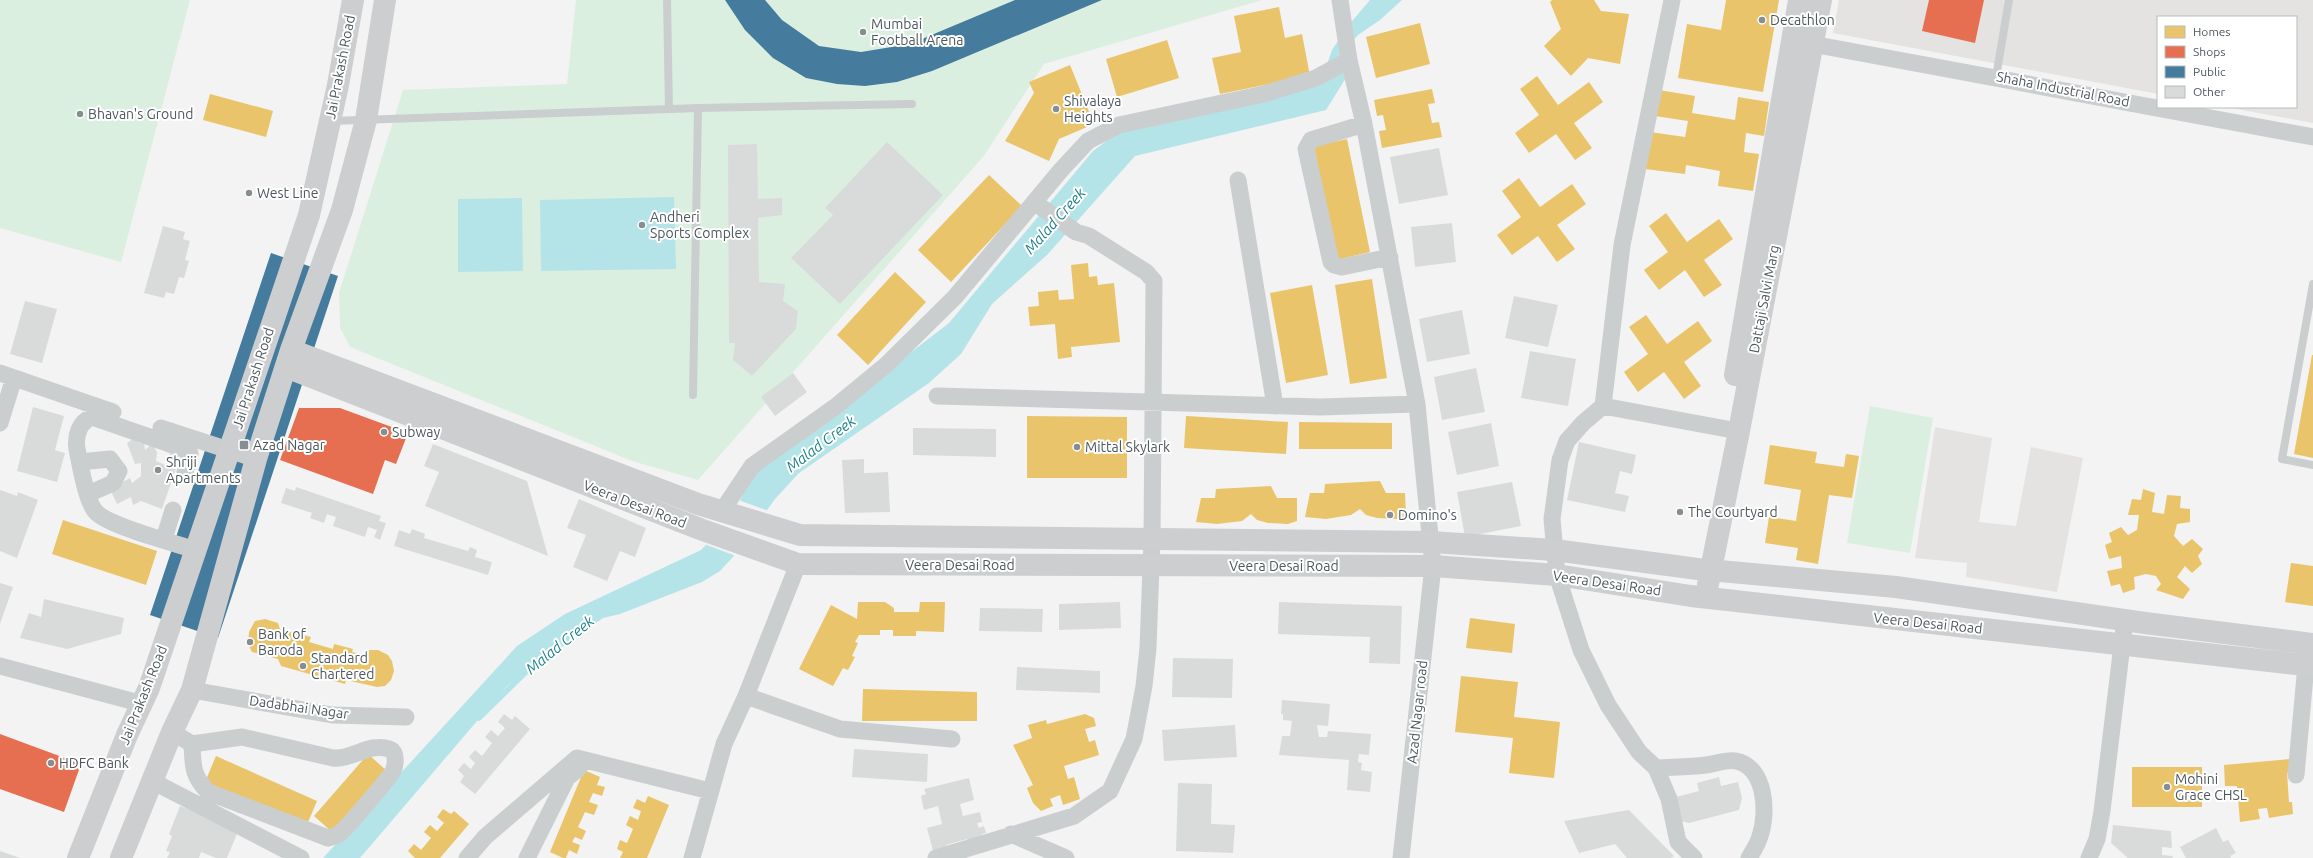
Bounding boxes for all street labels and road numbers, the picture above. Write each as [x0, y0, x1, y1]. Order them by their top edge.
street label: Jai Prakash Road [322, 14, 358, 120]
street label: Shaha Industrial Road [1995, 68, 2131, 110]
street label: Dattaji Salvi Marg [1746, 244, 1782, 354]
street label: Jai Prakash Road [229, 325, 277, 431]
street label: Veera Desai Road [581, 477, 689, 531]
street label: Veera Desai Road [905, 557, 1015, 573]
street label: Veera Desai Road [1229, 558, 1339, 574]
street label: Veera Desai Road [1552, 567, 1662, 599]
street label: Veera Desai Road [1873, 609, 1983, 637]
street label: Jai Prakash Road [116, 643, 170, 747]
street label: Azad Nagar road [1404, 659, 1430, 765]
street label: Dadabhai Nagar [248, 692, 350, 722]

